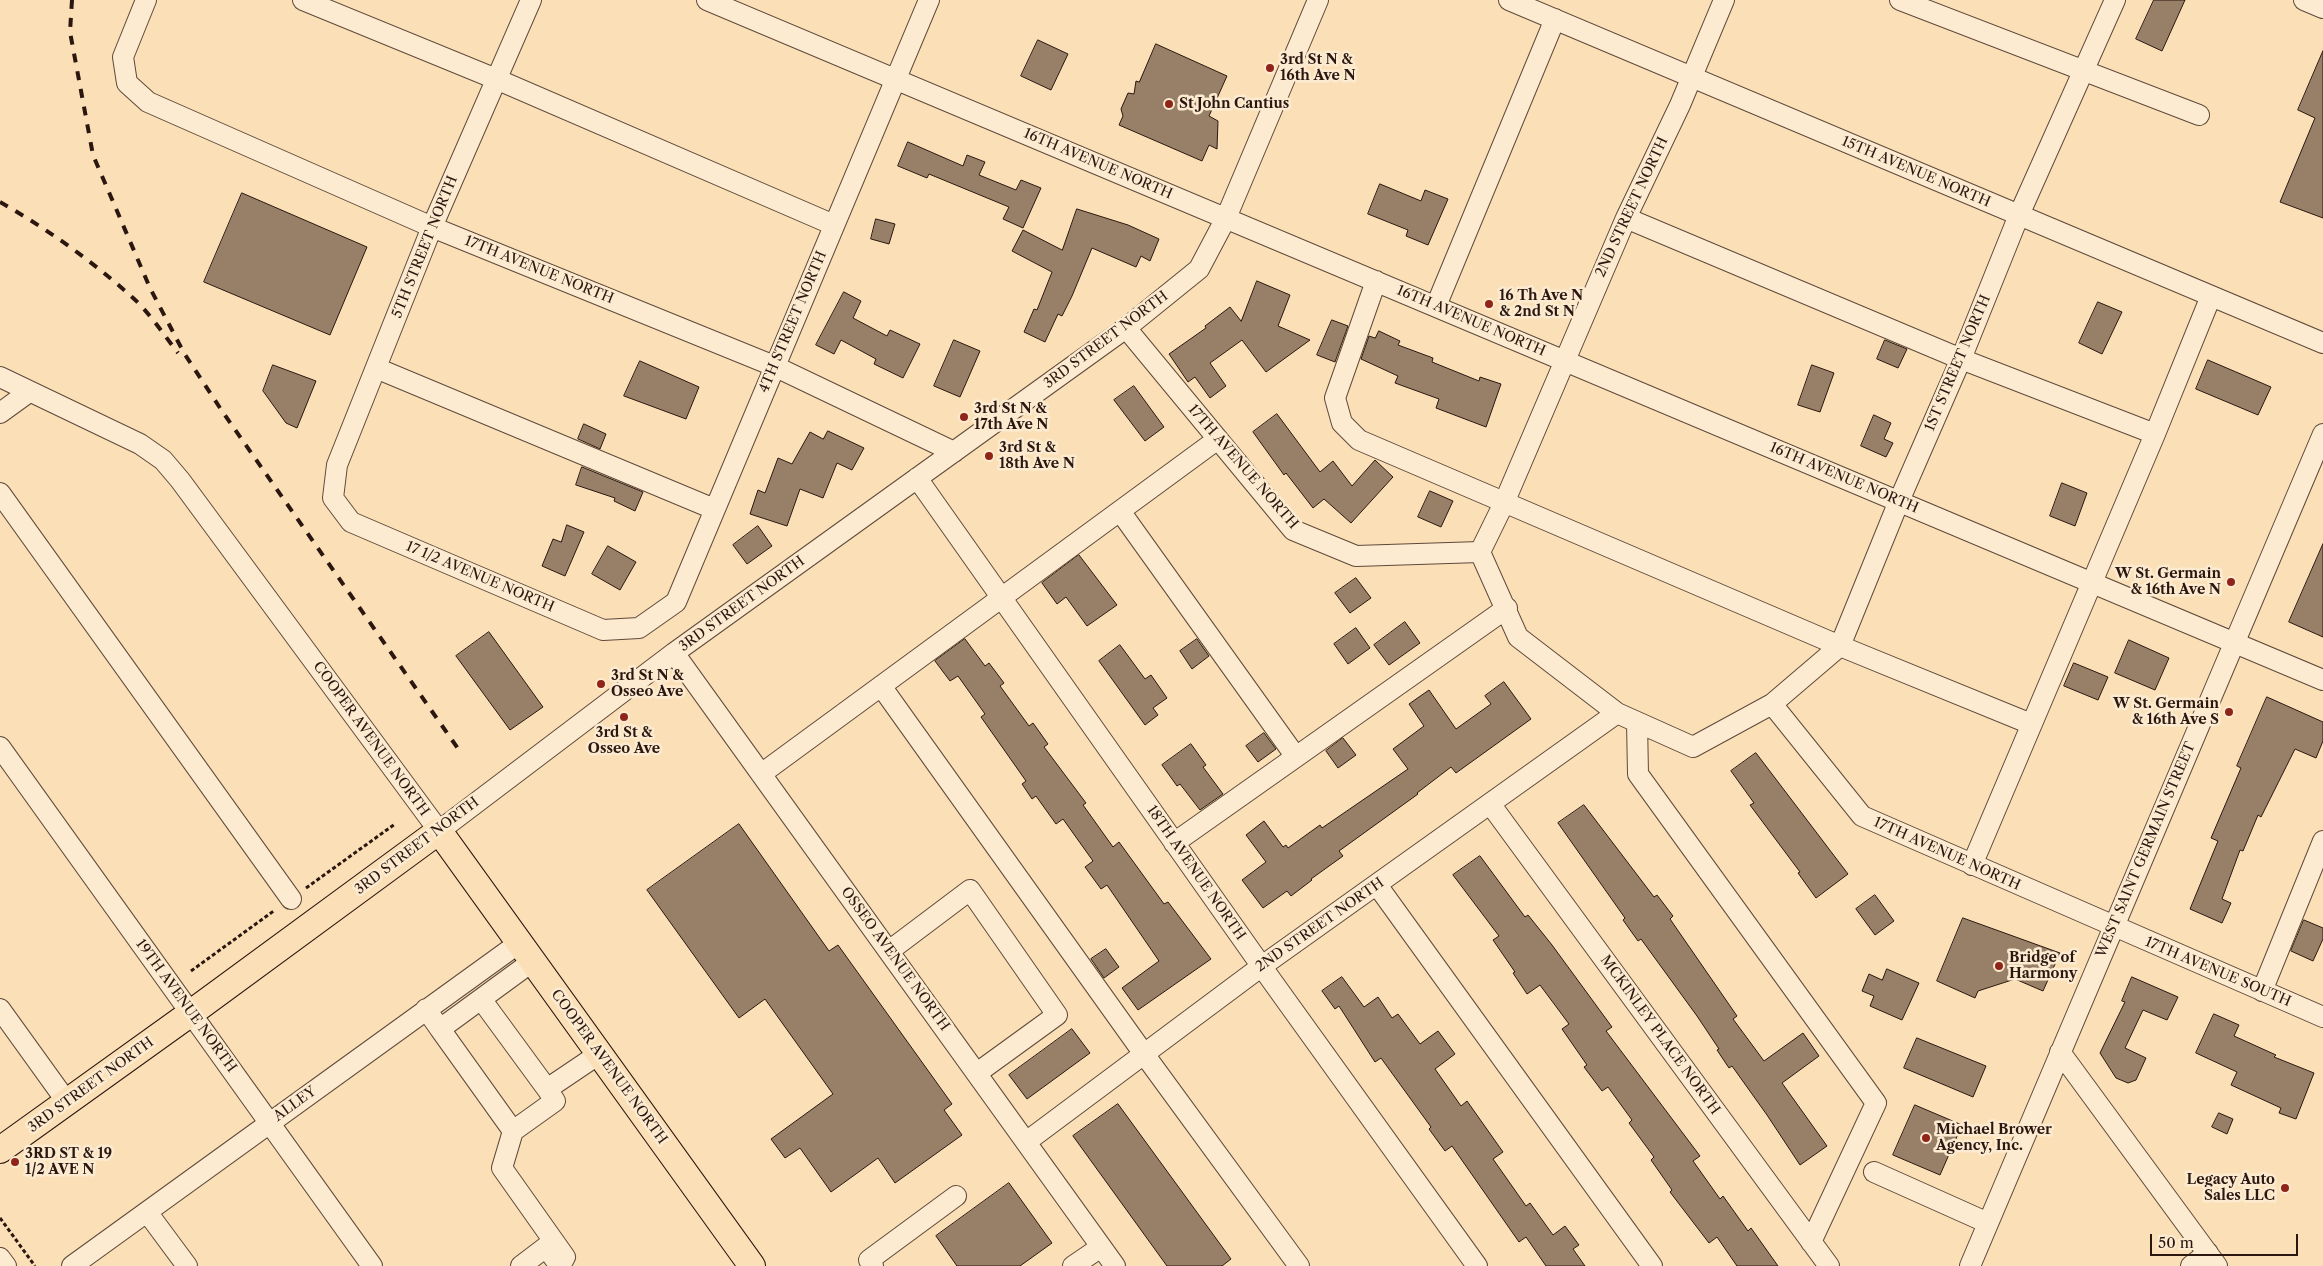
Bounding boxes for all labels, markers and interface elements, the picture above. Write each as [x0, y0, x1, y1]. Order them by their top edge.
place label: 3rd St N & 16th Ave N [1280, 52, 1356, 84]
marker: 3rd St N & 16th Ave N [1264, 62, 1276, 74]
place label: St John Cantius [1179, 96, 1289, 112]
marker: St John Cantius [1163, 98, 1175, 110]
street label: 16TH AVENUE NORTH [1021, 125, 1175, 203]
street label: 15TH AVENUE NORTH [1839, 133, 1993, 211]
street label: 2ND STREET NORTH [1592, 134, 1672, 280]
street label: 5TH STREET NORTH [389, 173, 461, 321]
street label: 17TH AVENUE NORTH [462, 232, 616, 308]
street label: 4TH STREET NORTH [756, 249, 830, 395]
street label: 16TH AVENUE NORTH [1394, 282, 1548, 360]
street label: 3RD STREET NORTH [1041, 288, 1171, 392]
place label: 16 Th Ave N & 2nd St N [1499, 288, 1583, 321]
street label: 1ST STREET NORTH [1922, 292, 1994, 434]
marker: 16 Th Ave N & 2nd St N [1483, 298, 1495, 310]
place label: 3rd St N & 17th Ave N [974, 401, 1048, 434]
street label: 17TH AVENUE NORTH [1184, 401, 1302, 533]
marker: 3rd St N & 17th Ave N [958, 411, 970, 423]
street label: 16TH AVENUE NORTH [1767, 439, 1921, 517]
place label: 3rd St & 18th Ave N [999, 440, 1075, 472]
marker: 3rd St & 18th Ave N [983, 450, 995, 462]
street label: 17 1/2 AVENUE NORTH [403, 538, 557, 616]
street label: 3RD STREET NORTH [676, 553, 808, 655]
place label: W St. Germain & 16th Ave N [2115, 566, 2221, 598]
marker: W St. Germain & 16th Ave N [2225, 576, 2237, 588]
street label: COOPER AVENUE NORTH [309, 658, 433, 820]
place label: 3rd St N & Osseo Ave [611, 668, 684, 700]
marker: 3rd St N & Osseo Ave [595, 678, 607, 690]
place label: W St. Germain & 16th Ave S [2113, 696, 2219, 729]
marker: W St. Germain & 16th Ave S [2223, 706, 2235, 718]
marker: 3rd St & Osseo Ave [618, 711, 630, 723]
place label: 3rd St & Osseo Ave [588, 725, 660, 758]
street label: WEST SAINT GERMAIN STREET [2093, 740, 2199, 960]
street label: 3RD STREET NORTH [352, 794, 482, 898]
street label: 18TH AVENUE NORTH [1143, 802, 1249, 944]
street label: 17TH AVENUE NORTH [1871, 814, 2023, 894]
street label: 2ND STREET NORTH [1253, 874, 1387, 976]
street label: OSSEO AVENUE NORTH [837, 884, 953, 1034]
street label: 17TH AVENUE SOUTH [2142, 934, 2294, 1010]
street label: 19TH AVENUE NORTH [132, 936, 240, 1076]
place label: Bridge of Harmony [2009, 950, 2077, 982]
street label: MCKINLEY PLACE NORTH [1597, 952, 1723, 1118]
marker: Bridge of Harmony [1993, 960, 2005, 972]
street label: COOPER AVENUE NORTH [547, 986, 671, 1148]
street label: 3RD STREET NORTH [25, 1034, 157, 1136]
street label: ALLEY [271, 1083, 319, 1125]
place label: Michael Brower Agency, Inc. [1936, 1122, 2052, 1154]
marker: Michael Brower Agency, Inc. [1920, 1132, 1932, 1144]
place label: 3RD ST & 19 1/2 AVE N [25, 1146, 112, 1178]
marker: 3RD ST & 19 1/2 AVE N [9, 1156, 21, 1168]
place label: Legacy Auto Sales LLC [2187, 1172, 2275, 1204]
marker: Legacy Auto Sales LLC [2279, 1182, 2291, 1194]
scale bar [2153, 1224, 2300, 1256]
text: 50 m [2158, 1233, 2194, 1252]

